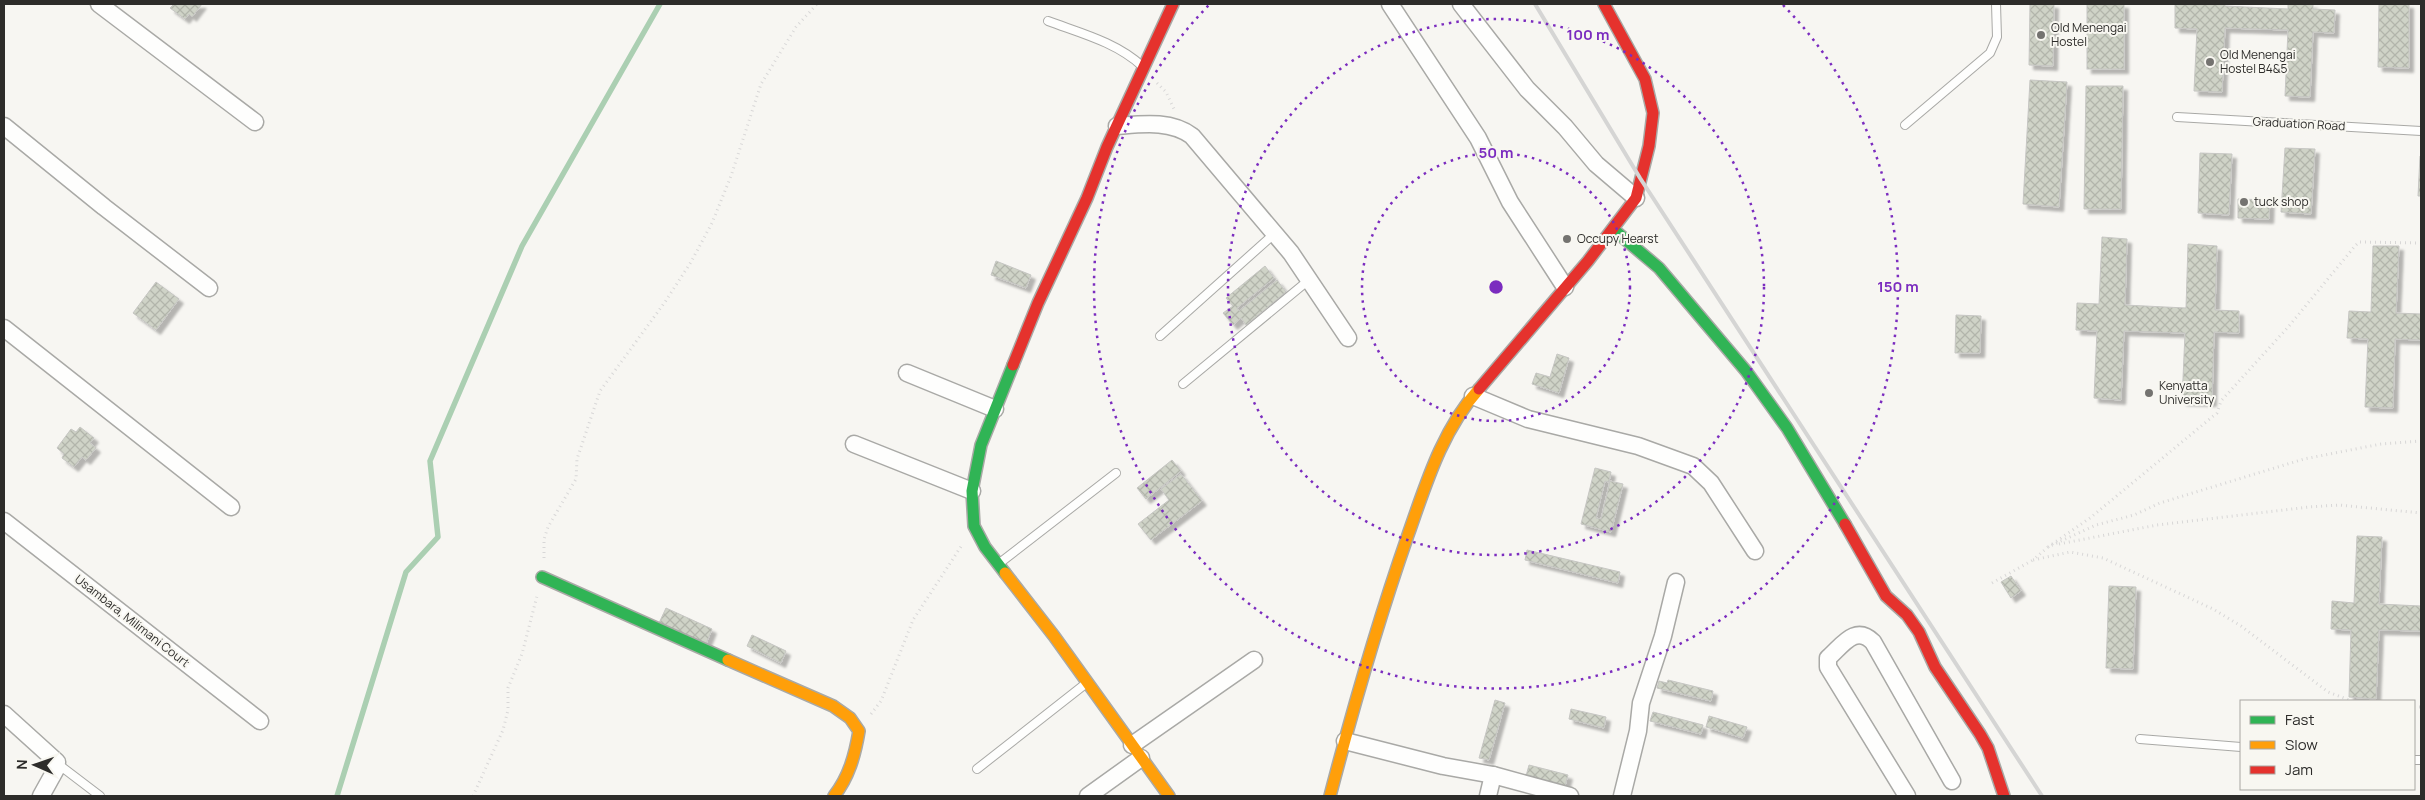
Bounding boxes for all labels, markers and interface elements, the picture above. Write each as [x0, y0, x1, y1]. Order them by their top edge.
place label: Old Menengai Hostel [2051, 19, 2127, 50]
text: 100 m [1567, 24, 1609, 45]
marker: Old Menengai Hostel [2035, 29, 2047, 41]
place label: Old Menengai Hostel B4&5 [2220, 46, 2296, 77]
marker: Old Menengai Hostel B4&5 [2204, 56, 2216, 68]
street label: Graduation Road [2252, 113, 2346, 134]
text: 50 m [1478, 142, 1514, 163]
place label: tuck shop [2254, 193, 2309, 210]
marker: tuck shop [2238, 196, 2250, 208]
place label: Occupy Hearst [1577, 230, 1659, 247]
marker: Occupy Hearst [1561, 233, 1573, 245]
text: 150 m [1877, 276, 1919, 297]
centre of rings [1487, 278, 1505, 296]
place label: Kenyatta University [2159, 377, 2215, 408]
marker: Kenyatta University [2143, 387, 2155, 399]
street label: Usambara, Milimani Court [71, 570, 193, 671]
legend [2240, 700, 2415, 790]
text: Fast [2285, 709, 2314, 730]
text: Slow [2285, 734, 2318, 755]
north arrow [10, 740, 60, 790]
text: N [12, 759, 31, 770]
text: Jam [2285, 759, 2313, 780]

